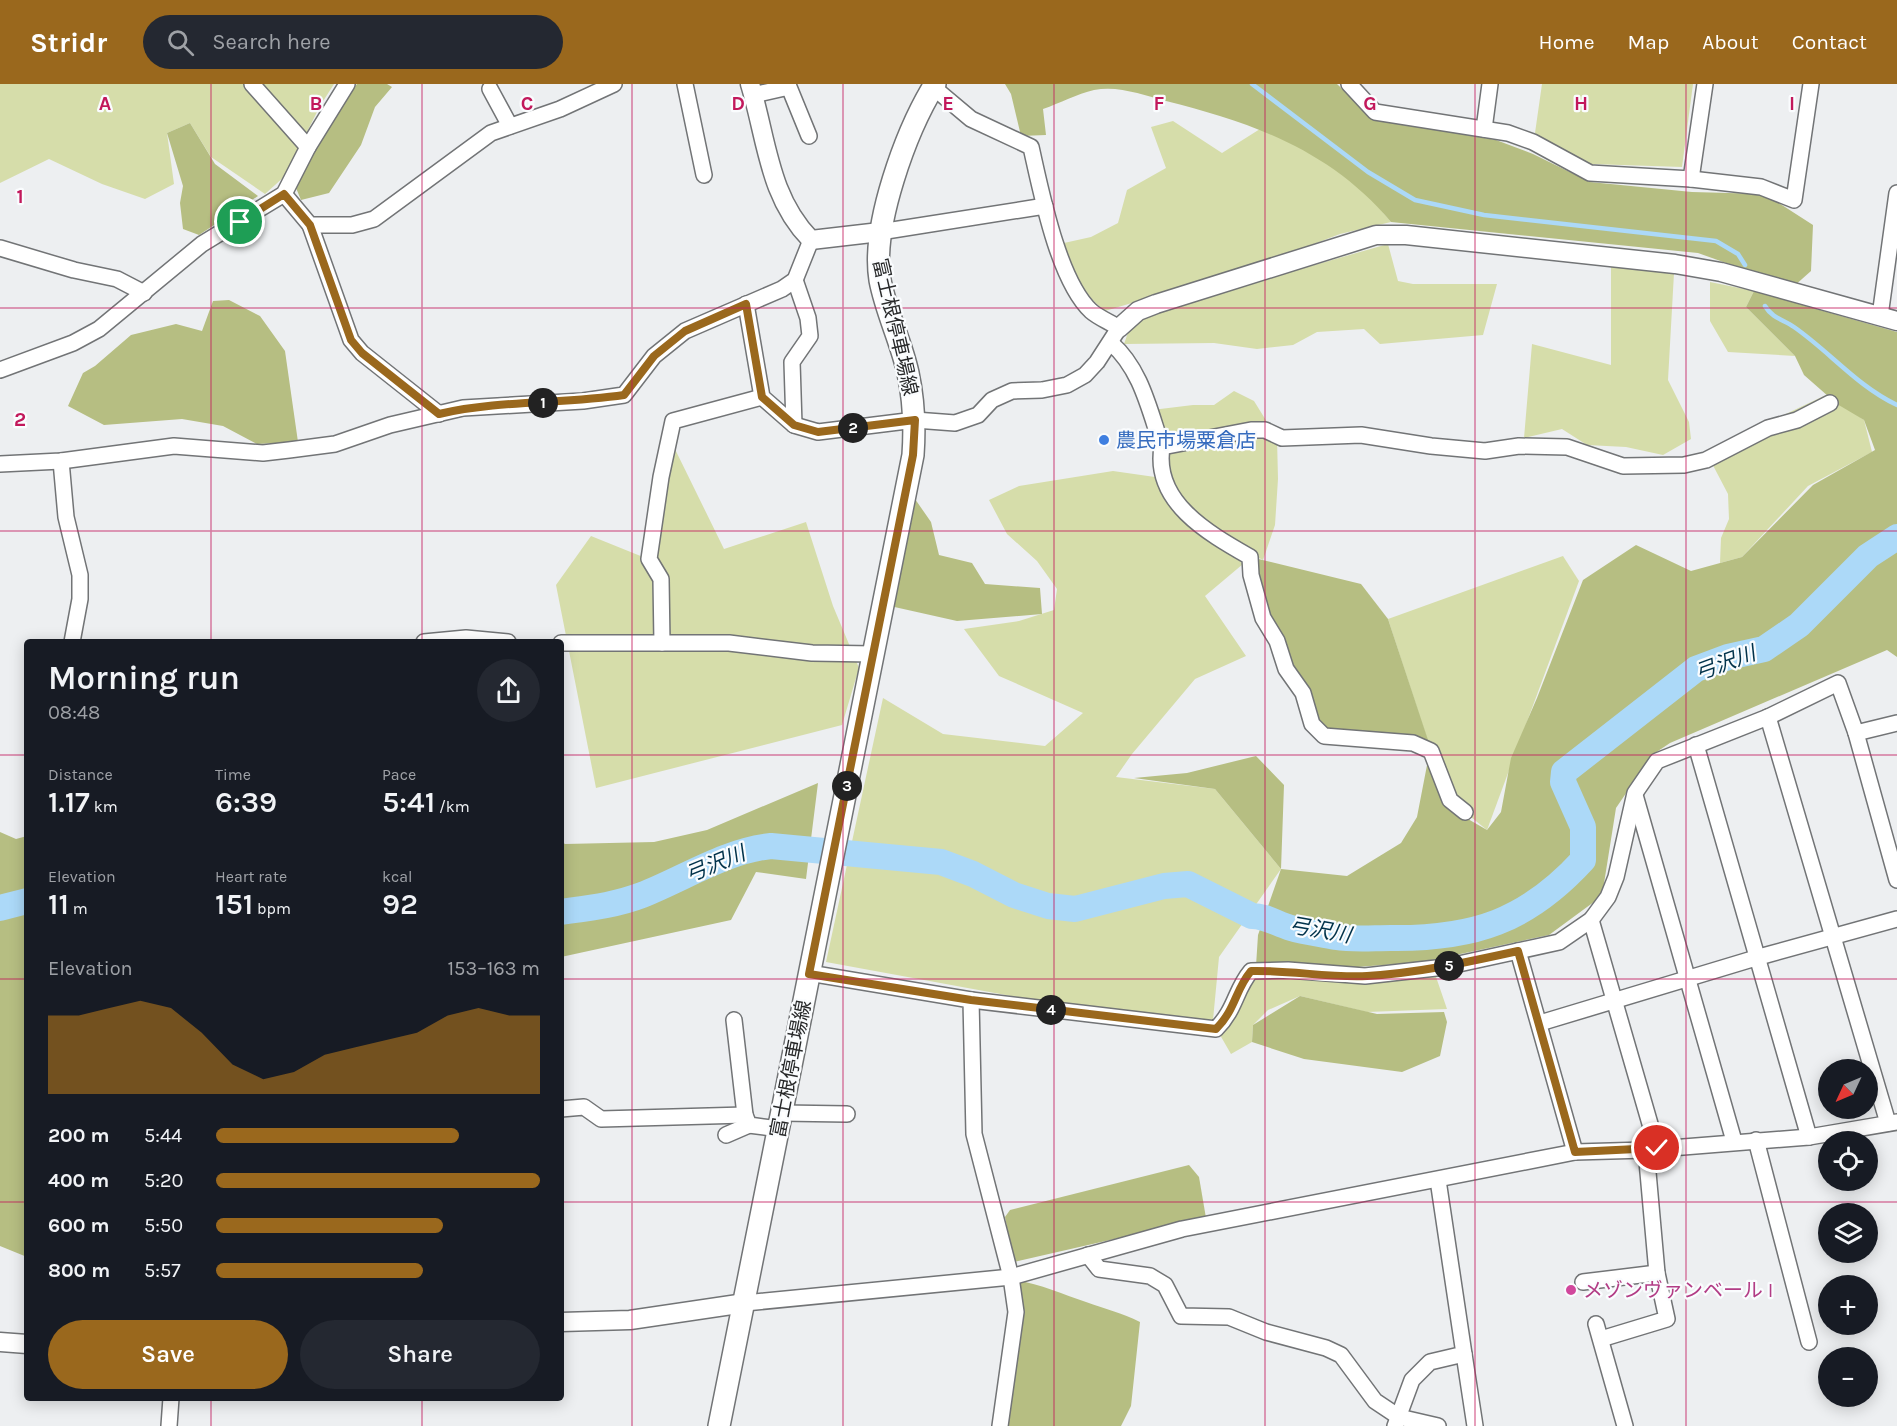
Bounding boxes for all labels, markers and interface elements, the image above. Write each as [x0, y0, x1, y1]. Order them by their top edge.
search box [143, 15, 563, 69]
text: Stridr [30, 26, 107, 59]
icon: search [164, 26, 197, 59]
text: Search here [212, 29, 331, 55]
text: Home [1539, 30, 1595, 54]
text: Map [1628, 30, 1669, 54]
text: About [1702, 30, 1759, 54]
text: Contact [1792, 30, 1867, 54]
text: A [99, 92, 112, 115]
text: B [310, 92, 322, 115]
text: C [521, 92, 533, 115]
text: D [731, 92, 745, 115]
text: E [942, 92, 954, 115]
text: F [1154, 92, 1165, 115]
text: G [1363, 92, 1377, 115]
text: H [1574, 92, 1588, 115]
text: I [1789, 92, 1795, 115]
text: 1 [16, 185, 24, 208]
pin [214, 196, 265, 247]
icon: arrive [223, 205, 256, 238]
street label: 富士根停車場線 [868, 256, 922, 398]
pin: 1 [528, 388, 558, 418]
text: 1 [540, 393, 546, 412]
text: 2 [14, 408, 26, 431]
pin: 2 [838, 413, 868, 443]
text: 2 [848, 418, 858, 437]
place label: 農民市場粟倉店 [1116, 429, 1256, 452]
marker: 農民市場粟倉店 [1097, 433, 1111, 447]
water label: 弓沢川 [1691, 640, 1761, 685]
text: Morning run [48, 659, 240, 697]
button: share [477, 659, 540, 722]
text: 08:48 [48, 701, 100, 724]
text: Distance [48, 765, 113, 784]
text: Time [215, 765, 251, 784]
text: Pace [382, 765, 416, 784]
pin: 3 [832, 771, 862, 801]
text: 3 [842, 776, 852, 795]
text: 1.17 [48, 784, 90, 820]
text: 6:39 [215, 784, 277, 820]
text: 5:41 [382, 784, 435, 820]
text: km [90, 797, 118, 816]
text: /km [435, 797, 470, 816]
water label: 弓沢川 [681, 840, 751, 887]
text: Elevation [48, 867, 116, 886]
text: Heart rate [215, 867, 287, 886]
text: kcal [382, 867, 413, 886]
text: 11 [48, 886, 69, 922]
text: 151 [215, 886, 253, 922]
text: 92 [382, 886, 418, 922]
text: m [69, 899, 88, 918]
text: bpm [253, 899, 291, 918]
water label: 弓沢川 [1287, 913, 1355, 948]
pin: 5 [1434, 951, 1464, 981]
text: 5 [1444, 956, 1454, 975]
text: Elevation [48, 957, 133, 980]
text: 153–163 m [448, 957, 540, 980]
pin: 4 [1036, 995, 1066, 1025]
street label: 富士根停車場線 [766, 998, 816, 1140]
text: 4 [1046, 1000, 1056, 1019]
north arrow [1818, 1059, 1878, 1119]
map controls [1818, 1059, 1878, 1407]
pin [1631, 1122, 1682, 1173]
text: 200 m [48, 1124, 109, 1147]
text: 5:44 [144, 1124, 182, 1147]
icon: check [1640, 1131, 1673, 1164]
button: locate [1818, 1131, 1878, 1191]
text: 400 m [48, 1169, 109, 1192]
text: 5:20 [144, 1169, 183, 1192]
button: layers [1818, 1203, 1878, 1263]
text: 600 m [48, 1214, 109, 1237]
text: 5:50 [144, 1214, 183, 1237]
text: 800 m [48, 1259, 110, 1282]
text: 5:57 [144, 1259, 181, 1282]
button: + [1818, 1275, 1878, 1335]
place label: メゾンヴァンベール I [1583, 1279, 1773, 1302]
marker: メゾンヴァンベール I [1564, 1283, 1578, 1297]
button: Save [48, 1320, 288, 1389]
button: Share [300, 1320, 540, 1389]
button: − [1818, 1347, 1878, 1407]

